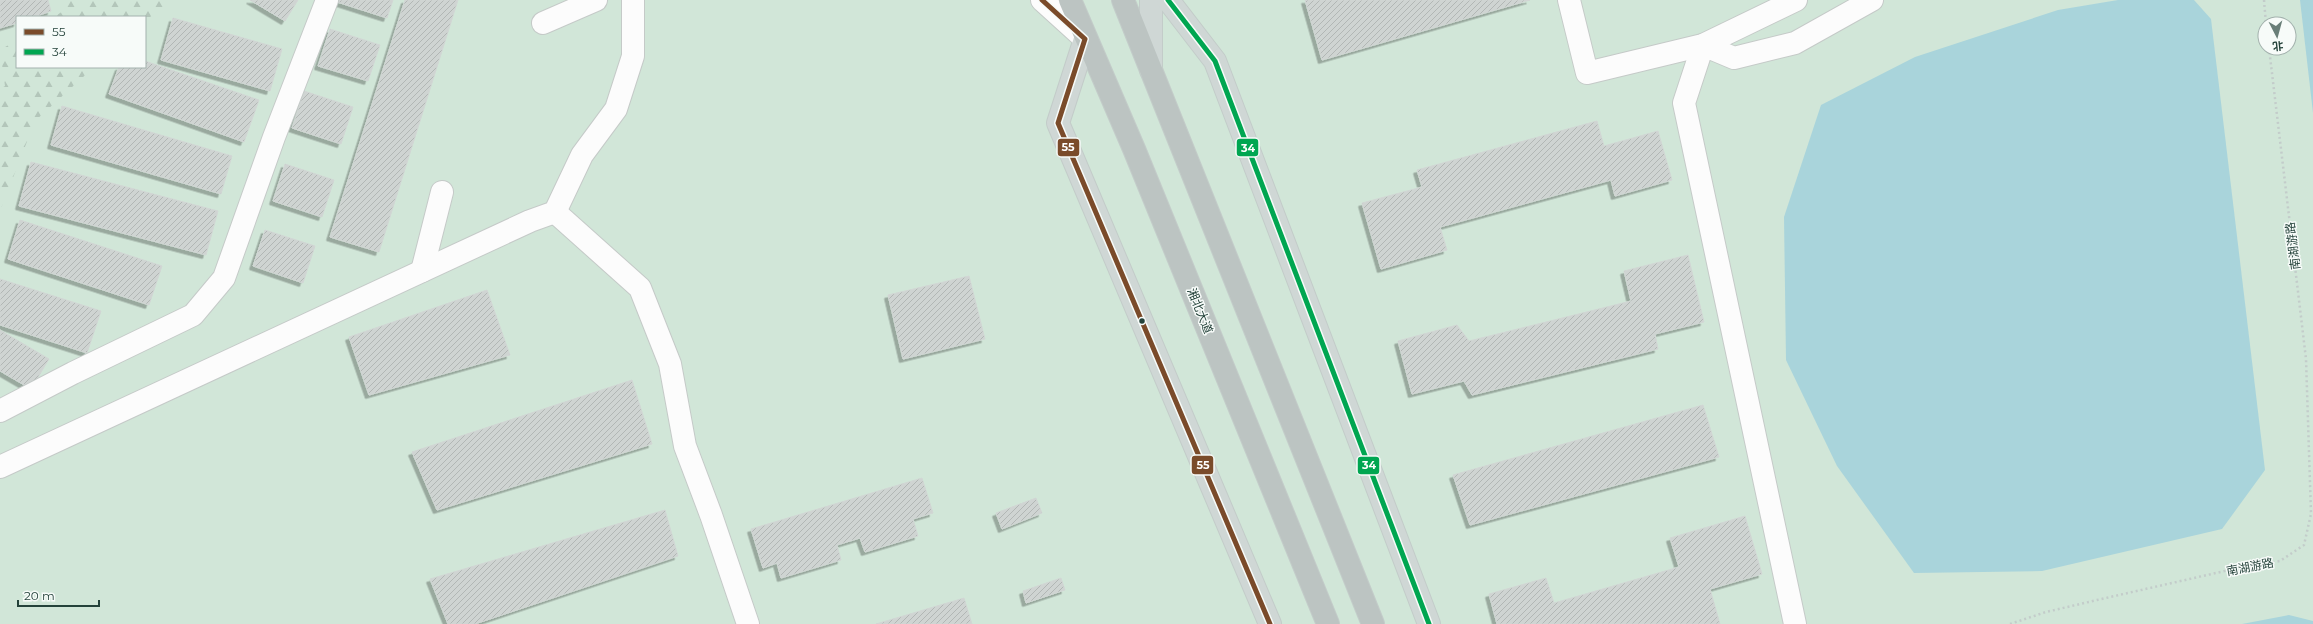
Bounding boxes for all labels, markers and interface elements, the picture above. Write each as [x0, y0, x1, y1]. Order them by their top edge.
legend [16, 16, 146, 68]
north arrow [2257, 16, 2297, 56]
text: 55 [52, 24, 66, 39]
text: 北 [2272, 38, 2284, 53]
text: 34 [52, 44, 67, 59]
line badge: 55 [1057, 138, 1080, 157]
line badge: 34 [1236, 138, 1259, 157]
text: 55 [1061, 140, 1075, 154]
text: 34 [1240, 141, 1255, 155]
street label: 南湖游路 [2282, 221, 2303, 271]
street label: 湘北大道 [1185, 286, 1216, 336]
unlabelled marker [1137, 316, 1147, 326]
line badge: 55 [1191, 455, 1214, 475]
line badge: 34 [1357, 456, 1380, 475]
text: 55 [1196, 458, 1210, 472]
text: 34 [1361, 458, 1376, 472]
street label: 南湖游路 [2225, 555, 2275, 578]
scale bar [18, 582, 99, 608]
text: 20 m [24, 588, 55, 603]

